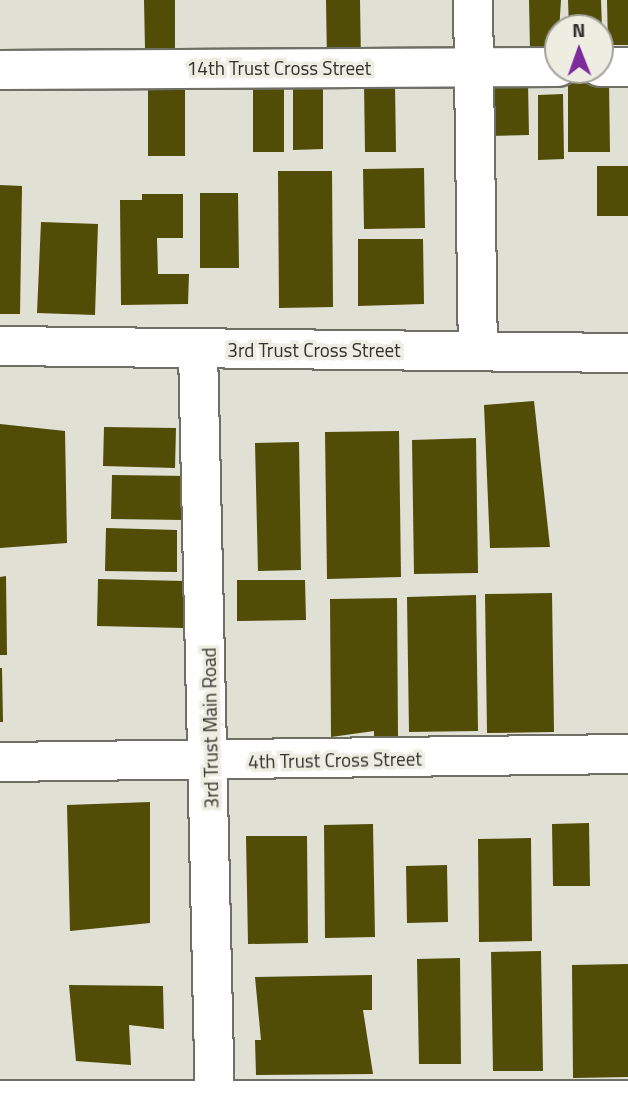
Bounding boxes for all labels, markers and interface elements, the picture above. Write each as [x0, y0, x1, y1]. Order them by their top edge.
north arrow [544, 14, 614, 84]
text: N [572, 15, 585, 44]
street label: 14th Trust Cross Street [187, 57, 371, 79]
street label: 3rd Trust Cross Street [227, 339, 401, 361]
street label: 3rd Trust Main Road [197, 647, 223, 809]
street label: 4th Trust Cross Street [248, 747, 422, 773]

